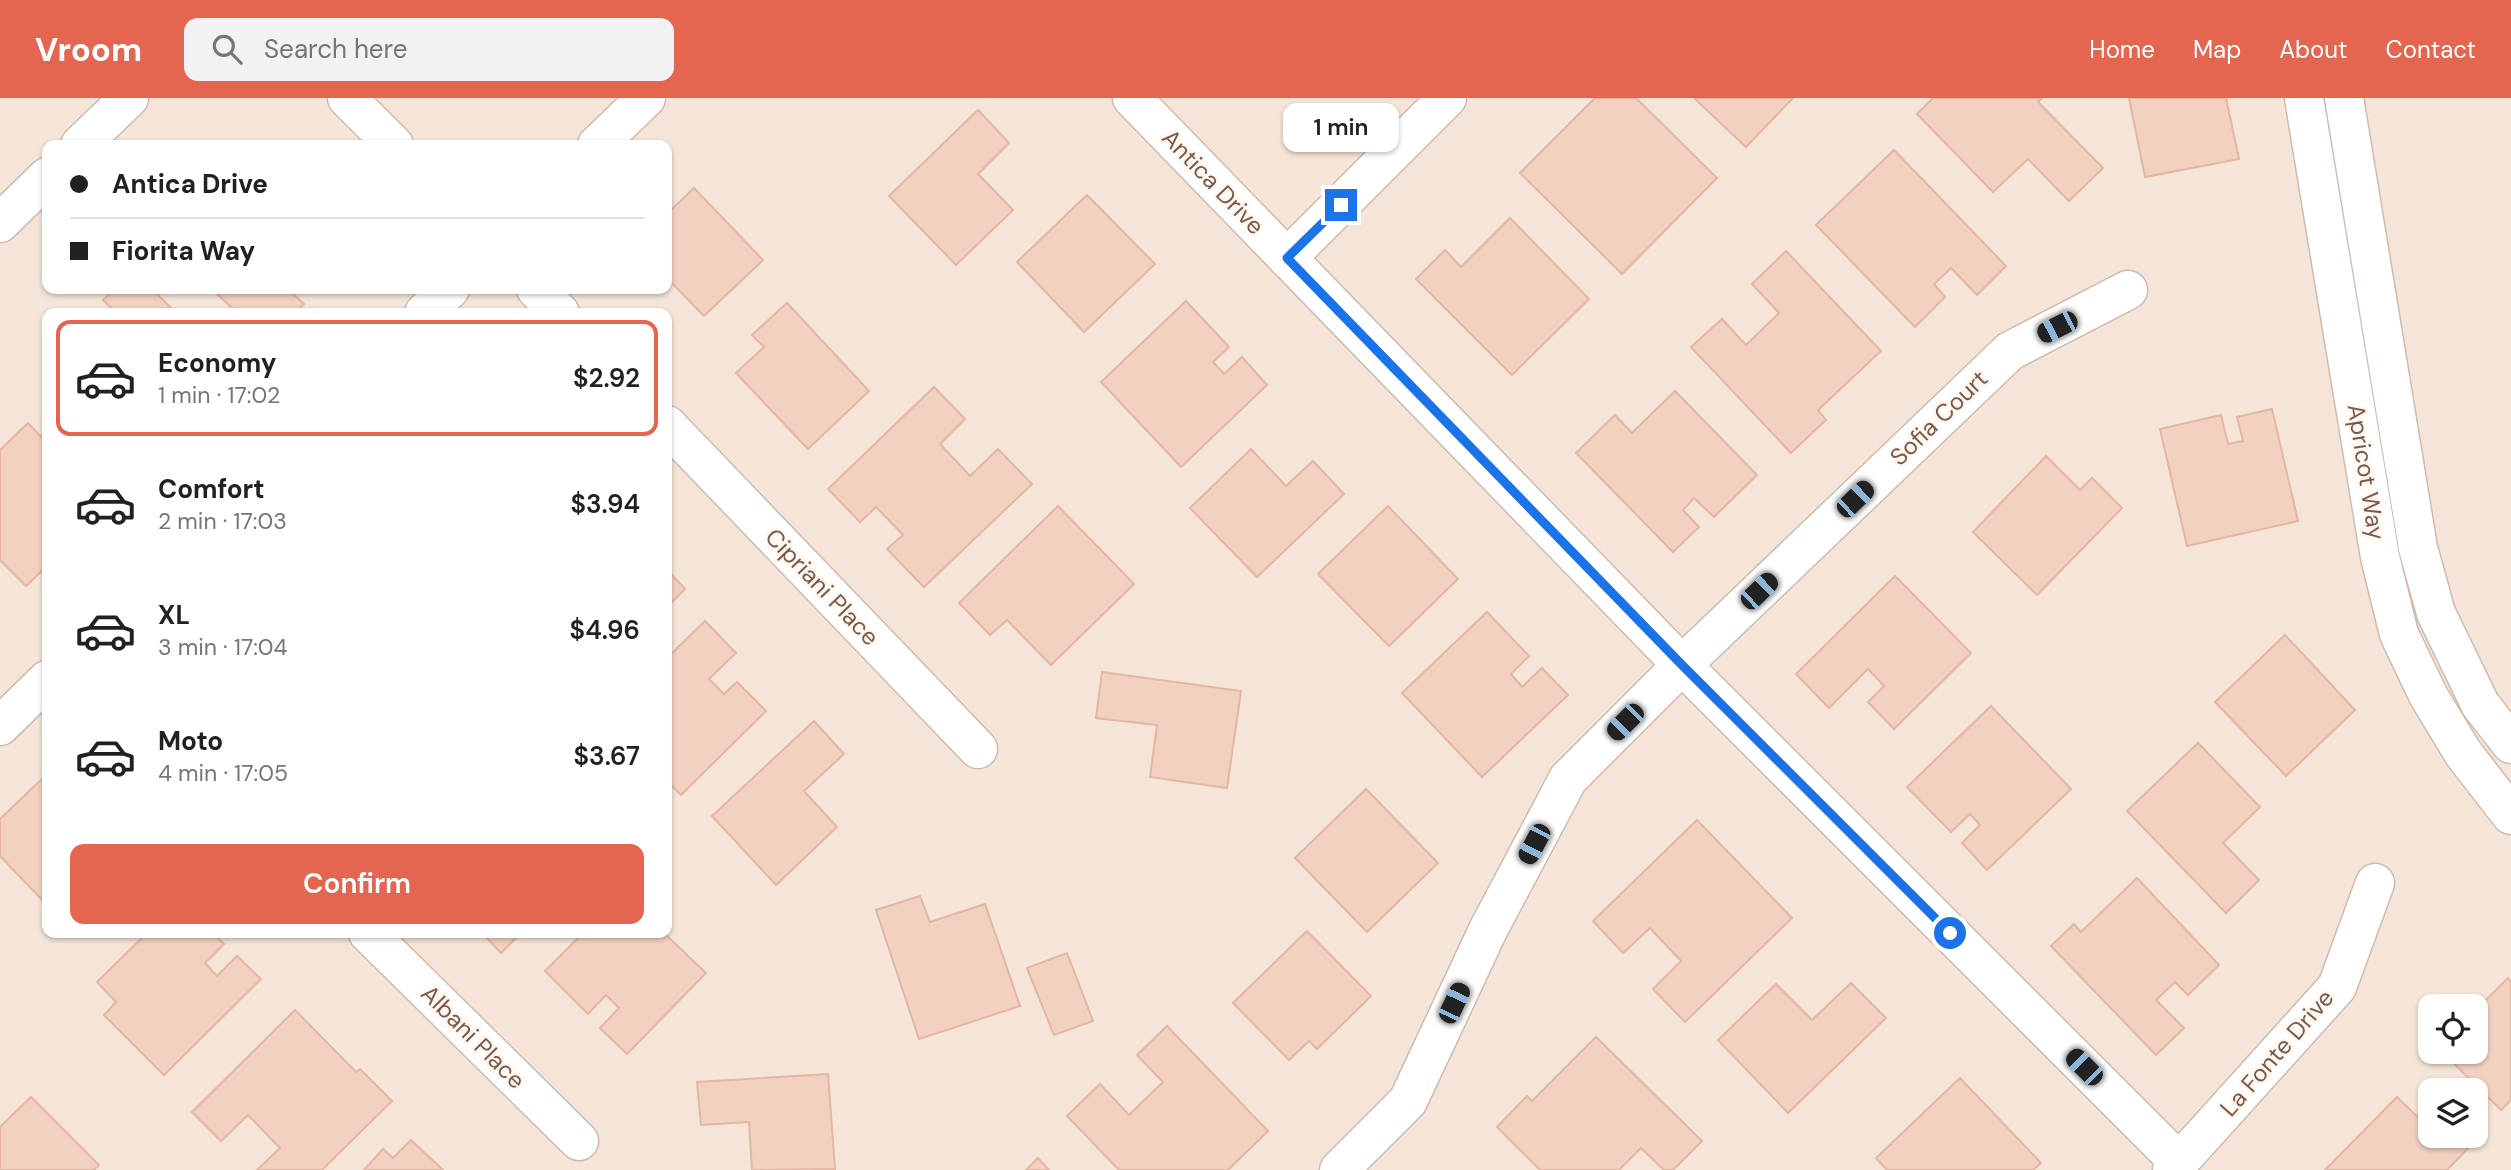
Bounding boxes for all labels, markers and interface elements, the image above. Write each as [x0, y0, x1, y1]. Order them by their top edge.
search box [184, 18, 674, 81]
text: Vroom [35, 28, 142, 71]
icon: search [208, 30, 246, 68]
text: Search here [264, 32, 408, 66]
text: Home [2089, 34, 2155, 65]
text: Map [2193, 34, 2241, 65]
text: About [2279, 34, 2348, 65]
text: Contact [2386, 34, 2476, 65]
callout: 1 min [1283, 104, 1399, 153]
text: 1 min [1314, 112, 1368, 142]
street label: Antica Drive [1155, 122, 1271, 241]
text: Antica Drive [112, 167, 268, 201]
route end [1325, 189, 1357, 221]
text: Fiorita Way [112, 234, 255, 268]
car [2034, 308, 2081, 346]
text: Economy [158, 346, 276, 380]
icon: car [74, 347, 137, 410]
text: $2.92 [573, 361, 640, 395]
street label: Sofia Court [1883, 363, 1994, 472]
text: 1 min · 17:02 [158, 380, 280, 410]
street label: Apricot Way [2340, 402, 2393, 542]
text: Comfort [158, 472, 264, 506]
icon: car [74, 473, 137, 536]
car [1833, 477, 1878, 521]
text: $3.94 [571, 487, 640, 521]
text: 2 min · 17:03 [158, 506, 287, 536]
street label: Cipriani Place [759, 521, 886, 652]
car [1737, 569, 1782, 613]
text: XL [158, 598, 190, 632]
icon: car [74, 599, 137, 662]
text: $4.96 [570, 613, 640, 647]
text: 3 min · 17:04 [158, 632, 288, 662]
car [1603, 700, 1648, 744]
text: Moto [158, 724, 223, 758]
icon: car [74, 725, 137, 788]
text: $3.67 [574, 739, 640, 773]
text: 4 min · 17:05 [158, 758, 288, 788]
car [1515, 821, 1554, 867]
button: Confirm [70, 844, 644, 924]
route start [1934, 917, 1966, 949]
street label: Albani Place [415, 978, 532, 1095]
car [1436, 980, 1473, 1026]
street label: La Fonte Drive [2213, 983, 2340, 1123]
map controls [2418, 994, 2488, 1148]
button: locate [2418, 994, 2488, 1064]
car [2062, 1045, 2107, 1089]
button: layers [2418, 1078, 2488, 1148]

